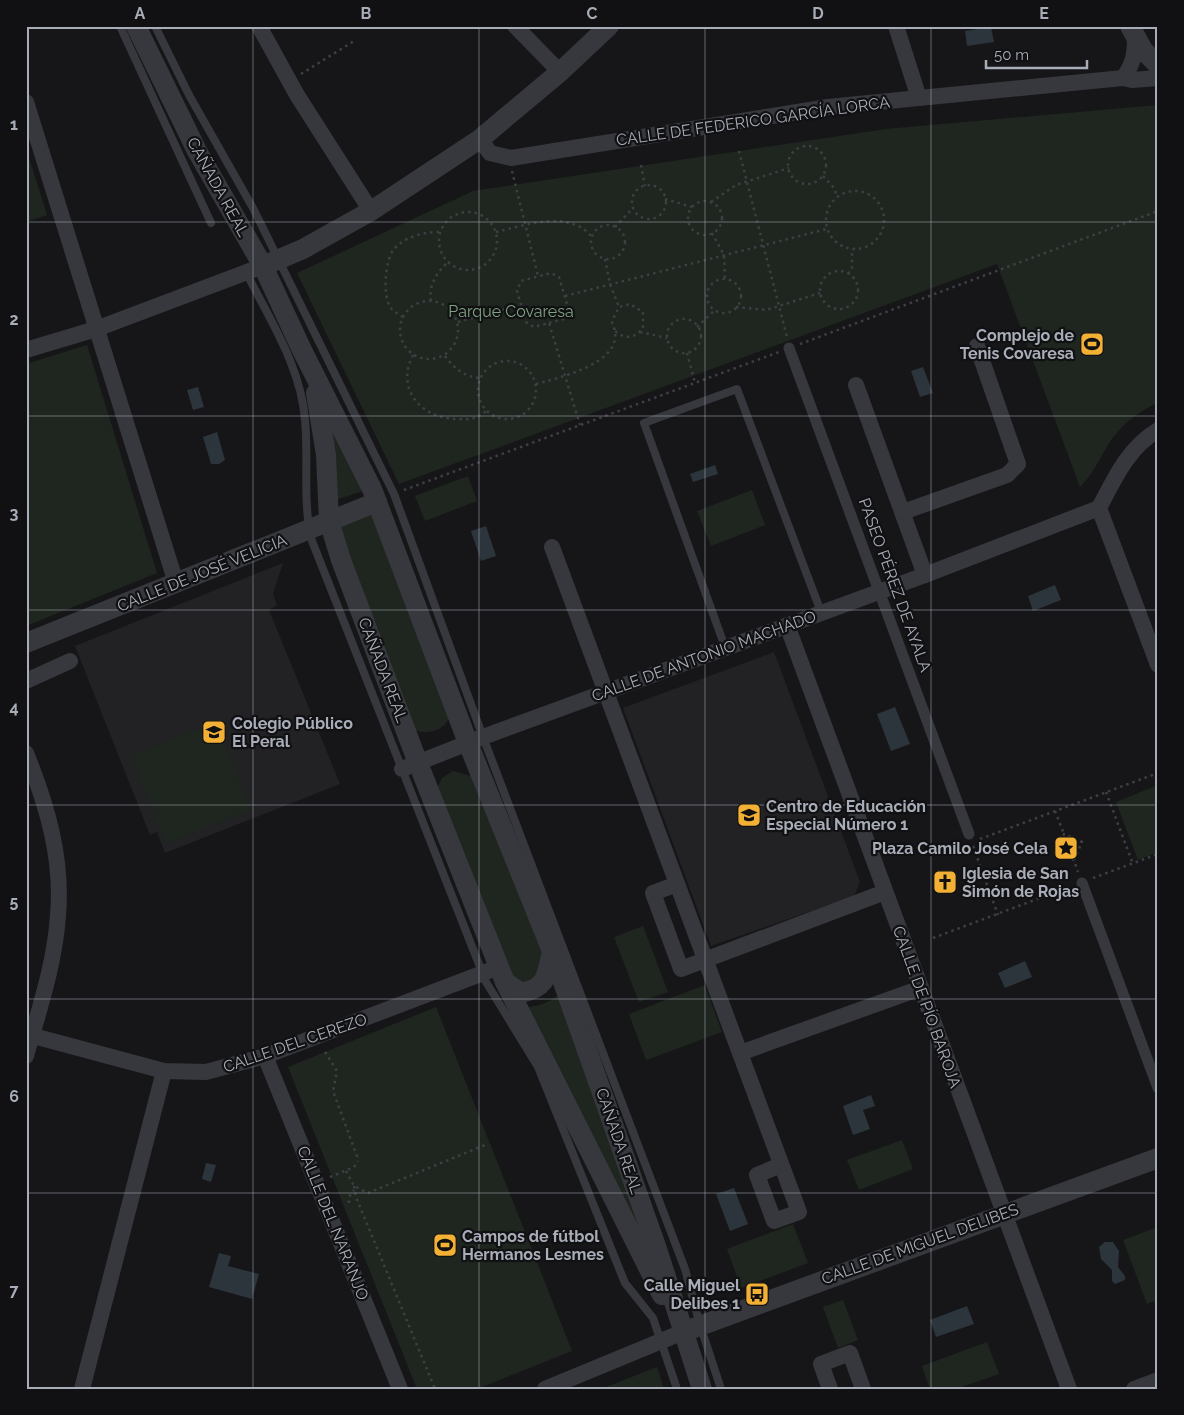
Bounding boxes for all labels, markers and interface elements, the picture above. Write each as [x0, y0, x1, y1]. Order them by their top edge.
text: A [135, 4, 146, 23]
text: B [361, 4, 372, 23]
text: C [587, 4, 598, 23]
text: D [812, 4, 824, 23]
text: E [1039, 4, 1049, 23]
scale bar [986, 38, 1088, 70]
text: 50 m [994, 46, 1029, 64]
street label: CALLE DE FEDERICO GARCÍA LORCA [615, 91, 891, 150]
text: 1 [10, 115, 18, 134]
street label: CAÑADA REAL [183, 134, 254, 241]
park label: Parque Covaresa [448, 302, 574, 321]
text: 2 [9, 310, 19, 329]
place label: Complejo de Tenis Covaresa [960, 326, 1074, 363]
sports icon: Complejo de Tenis Covaresa [1079, 331, 1105, 357]
street label: PASEO PÉREZ DE AYALA [855, 495, 936, 675]
text: 3 [10, 504, 19, 523]
street label: CALLE DE JOSÉ VELICIA [114, 529, 290, 616]
street label: CALLE DE ANTONIO MACHADO [589, 606, 819, 706]
street label: CAÑADA REAL [354, 615, 413, 726]
text: 4 [9, 698, 19, 717]
place label: Colegio Público El Peral [232, 714, 353, 751]
school or university icon: Colegio Público El Peral [201, 719, 227, 745]
place label: Centro de Educación Especial Número 1 [766, 797, 926, 834]
school or university icon: Centro de Educación Especial Número 1 [736, 802, 762, 828]
place icon: Plaza Camilo José Cela [1053, 835, 1079, 861]
place label: Plaza Camilo José Cela [872, 839, 1048, 858]
place label: Iglesia de San Simón de Rojas [962, 864, 1079, 901]
church icon: Iglesia de San Simón de Rojas [932, 869, 958, 895]
text: 5 [10, 892, 19, 911]
street label: CALLE DE PÍO BAROJA [889, 923, 966, 1091]
street label: CALLE DEL CEREZO [221, 1009, 369, 1077]
street label: CAÑADA REAL [592, 1085, 647, 1197]
text: 6 [9, 1087, 19, 1106]
street label: CALLE DEL NARANJO [293, 1143, 373, 1303]
street label: CALLE DE MIGUEL DELIBES [819, 1199, 1021, 1289]
place label: Campos de fútbol Hermanos Lesmes [462, 1227, 604, 1264]
sports icon: Campos de fútbol Hermanos Lesmes [432, 1232, 458, 1258]
place label: Calle Miguel Delibes 1 [644, 1276, 741, 1313]
text: 7 [10, 1281, 19, 1300]
bus stop icon: Calle Miguel Delibes 1 [744, 1281, 770, 1307]

